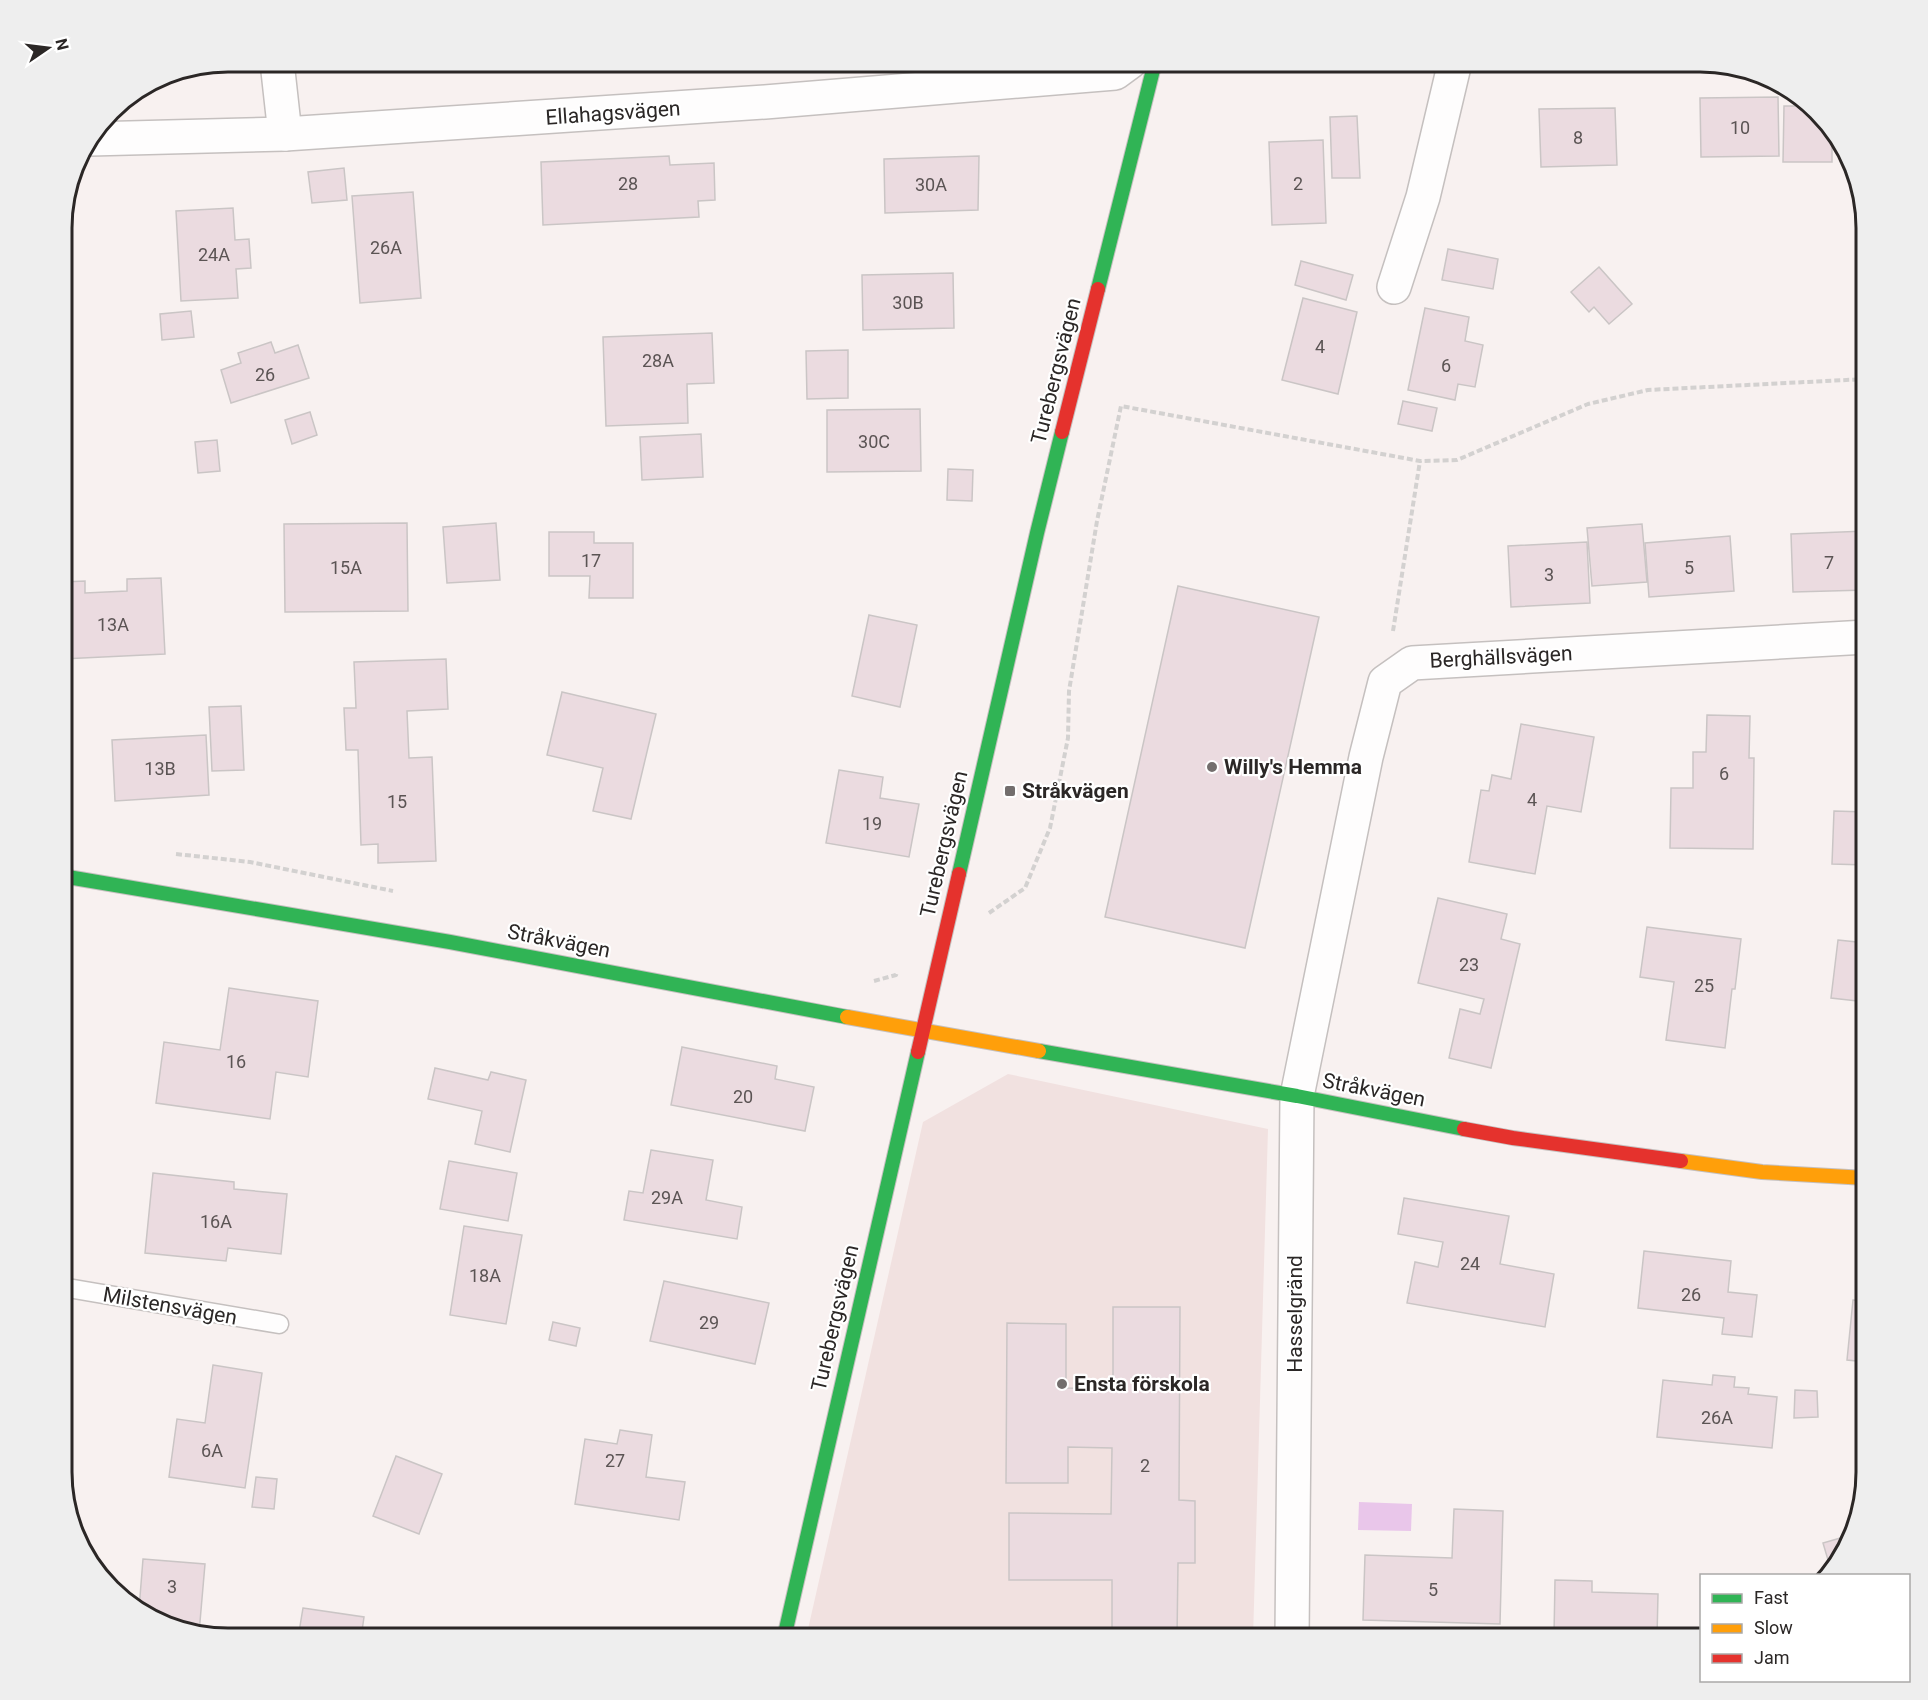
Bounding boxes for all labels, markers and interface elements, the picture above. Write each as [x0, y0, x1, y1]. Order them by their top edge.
north arrow [18, 18, 78, 78]
text: N [51, 37, 73, 52]
street label: Ellahagsvägen [545, 96, 681, 130]
house number: 10 [1730, 117, 1750, 138]
house number: 8 [1573, 127, 1583, 148]
house number: 28 [618, 173, 638, 194]
house number: 2 [1293, 173, 1303, 194]
house number: 30A [915, 174, 947, 195]
house number: 26A [370, 237, 402, 258]
house number: 24A [198, 244, 230, 265]
house number: 30B [892, 292, 924, 313]
street label: Turebergsvägen [1026, 295, 1086, 447]
house number: 4 [1315, 336, 1325, 357]
house number: 28A [642, 350, 674, 371]
house number: 6 [1441, 355, 1451, 376]
house number: 26 [255, 364, 275, 385]
house number: 30C [858, 431, 890, 452]
house number: 17 [581, 550, 601, 571]
house number: 7 [1824, 552, 1834, 573]
house number: 15A [330, 557, 362, 578]
house number: 5 [1684, 557, 1694, 578]
house number: 3 [1544, 564, 1554, 585]
house number: 13A [97, 614, 129, 635]
street label: Berghällsvägen [1429, 641, 1573, 673]
place label: Willy's Hemma [1224, 755, 1362, 779]
house number: 13B [144, 758, 176, 779]
marker: Willy's Hemma [1205, 760, 1219, 774]
house number: 6 [1719, 763, 1729, 784]
street label: Turebergsvägen [915, 768, 973, 920]
place label: Stråkvägen [1022, 779, 1129, 803]
marker: Stråkvägen [1003, 784, 1017, 798]
house number: 4 [1527, 789, 1537, 810]
house number: 15 [387, 791, 407, 812]
house number: 19 [862, 813, 882, 834]
street label: Stråkvägen [506, 919, 612, 963]
house number: 23 [1459, 954, 1479, 975]
house number: 25 [1694, 975, 1714, 996]
house number: 16 [226, 1051, 246, 1072]
street label: Stråkvägen [1321, 1068, 1427, 1112]
house number: 20 [733, 1086, 753, 1107]
house number: 29A [651, 1187, 683, 1208]
house number: 16A [200, 1211, 232, 1232]
street label: Turebergsvägen [806, 1242, 864, 1394]
house number: 24 [1460, 1253, 1480, 1274]
street label: Hasselgränd [1283, 1255, 1307, 1373]
house number: 18A [469, 1265, 501, 1286]
street label: Milstensvägen [101, 1282, 239, 1330]
house number: 26 [1681, 1284, 1701, 1305]
house number: 29 [699, 1312, 719, 1333]
place label: Ensta förskola [1074, 1372, 1210, 1396]
marker: Ensta förskola [1055, 1377, 1069, 1391]
house number: 26A [1701, 1407, 1733, 1428]
house number: 6A [201, 1440, 223, 1461]
house number: 27 [605, 1450, 625, 1471]
house number: 2 [1140, 1455, 1150, 1476]
legend [1700, 1574, 1910, 1682]
house number: 3 [167, 1576, 177, 1597]
house number: 5 [1428, 1579, 1438, 1600]
text: Fast [1754, 1587, 1789, 1608]
text: Slow [1754, 1617, 1793, 1638]
text: Jam [1754, 1647, 1790, 1668]

